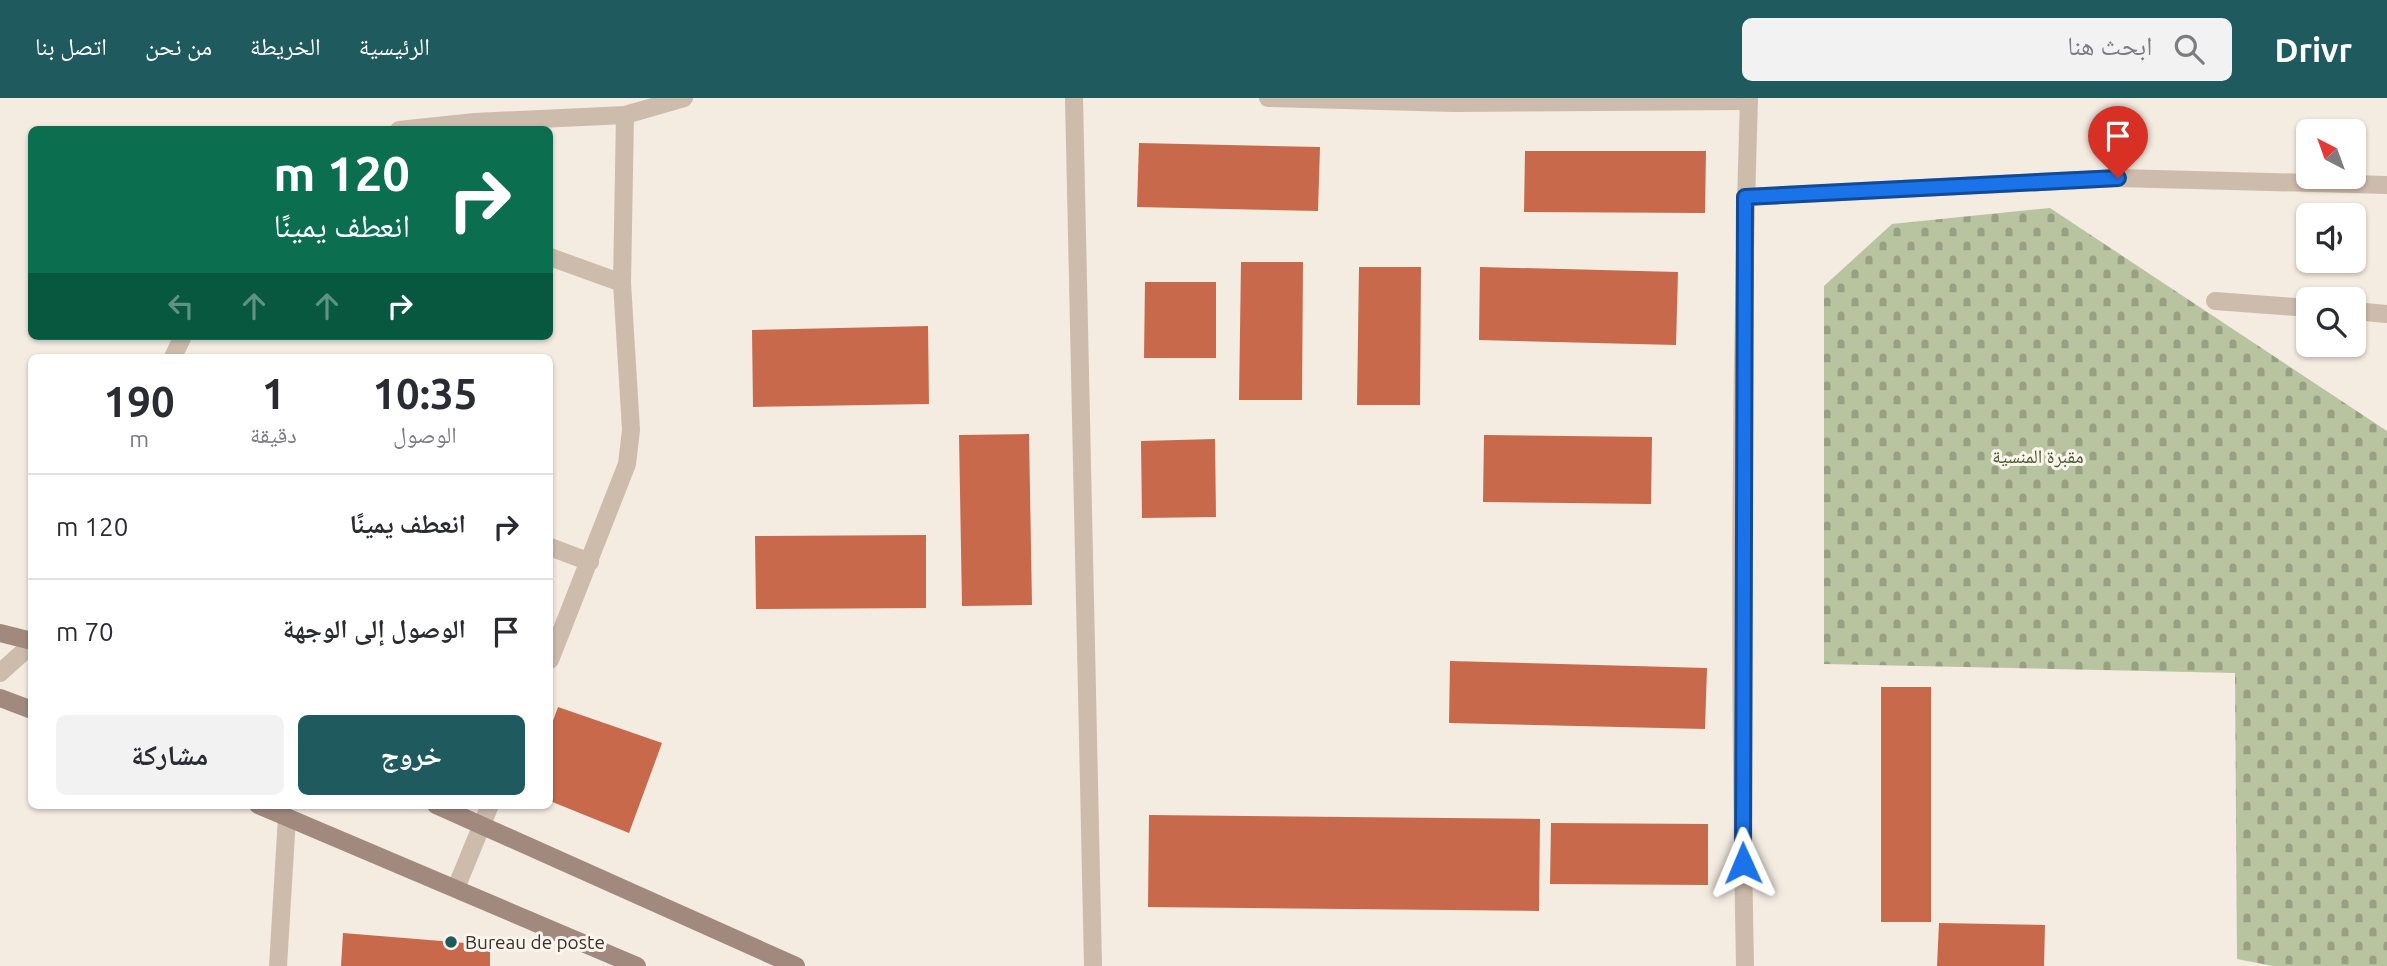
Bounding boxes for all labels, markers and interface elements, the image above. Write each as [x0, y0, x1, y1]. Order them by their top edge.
search box [1742, 18, 2232, 81]
icon: search [2170, 30, 2208, 68]
text: ابحث هنا [2067, 31, 2152, 60]
text: Drivr [2274, 31, 2352, 68]
text: اتصل بنا [35, 33, 107, 60]
text: من نحن [145, 33, 212, 60]
text: الخريطة [250, 33, 321, 60]
text: الرئيسية [359, 33, 430, 60]
pin [2088, 106, 2148, 178]
icon: arrive [2099, 117, 2137, 155]
north arrow [2296, 119, 2366, 189]
map controls [2296, 119, 2366, 357]
text: 120 m [273, 145, 410, 200]
icon: right [434, 154, 525, 245]
button: sound [2296, 203, 2366, 273]
text: انعطف يمينًا [274, 207, 410, 243]
icon: left [162, 287, 200, 325]
icon: ahead [235, 287, 273, 325]
icon: ahead [308, 287, 346, 325]
icon: right [381, 287, 419, 325]
button: search [2296, 287, 2366, 357]
text: 1 [262, 370, 285, 417]
text: 10:35 [372, 370, 477, 417]
text: 190 [104, 378, 175, 425]
text: دقيقة [250, 422, 297, 447]
text: الوصول [393, 422, 457, 447]
text: m [129, 426, 149, 451]
park label: مقبرة المنسية [1992, 445, 2084, 468]
icon: right [487, 508, 525, 546]
text: انعطف يمينًا [350, 509, 466, 538]
text: 120 m [56, 512, 128, 541]
icon: arrive [487, 613, 525, 651]
text: الوصول إلى الوجهة [283, 614, 466, 643]
text: 70 m [56, 617, 114, 646]
button: مشاركة [56, 715, 284, 795]
button: خروج [298, 715, 525, 795]
position arrow [1706, 826, 1780, 900]
place label: Bureau de poste [465, 931, 605, 953]
marker: Bureau de poste [443, 934, 459, 950]

